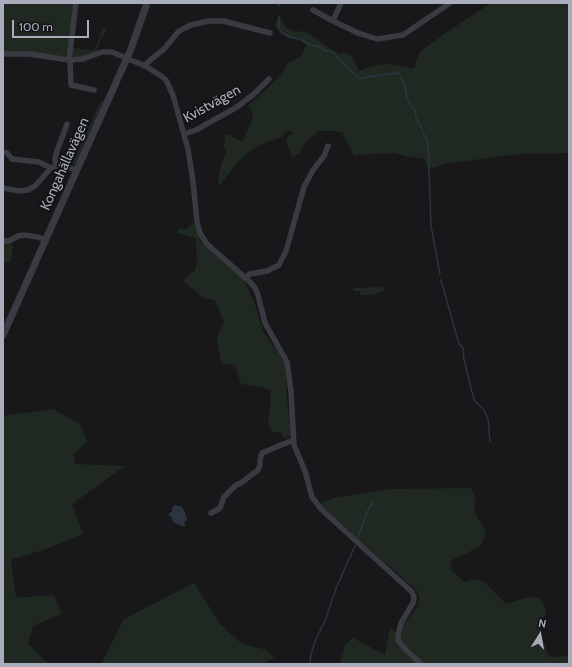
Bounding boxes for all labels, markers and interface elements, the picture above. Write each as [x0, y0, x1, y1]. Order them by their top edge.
scale bar [14, 12, 91, 38]
text: 100 m [19, 19, 53, 34]
street label: Kvistvägen [180, 81, 244, 127]
street label: Kongahällavägen [37, 115, 93, 213]
north arrow [520, 615, 560, 655]
text: N [537, 616, 547, 631]

